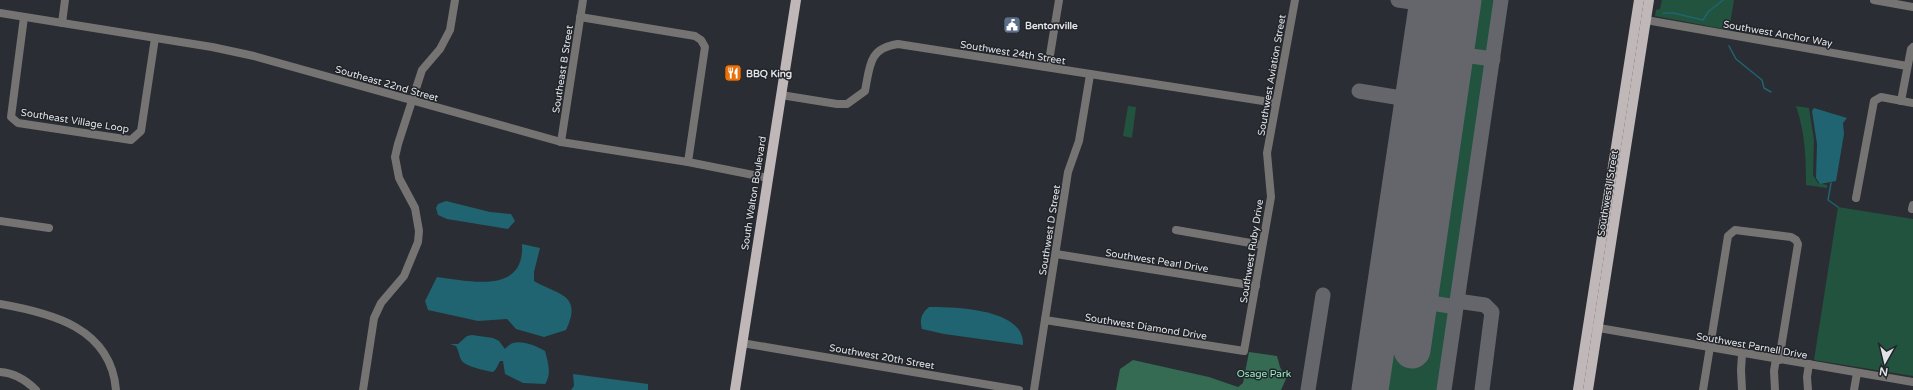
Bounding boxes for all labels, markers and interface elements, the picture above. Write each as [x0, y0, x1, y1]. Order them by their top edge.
street label: Southwest Aviation Street [1255, 13, 1289, 137]
public building icon: Bentonville [1002, 15, 1022, 35]
street label: Southwest Anchor Way [1722, 18, 1834, 50]
place label: Bentonville [1025, 20, 1078, 32]
street label: Southeast B Street [550, 24, 576, 114]
street label: Southwest 24th Street [959, 39, 1067, 67]
street label: Southeast 22nd Street [334, 63, 440, 105]
restaurant icon: BBQ King [723, 63, 743, 83]
place label: BBQ King [746, 68, 792, 80]
street label: Southeast Village Loop [20, 107, 130, 135]
street label: South Walton Boulevard [739, 135, 769, 251]
street label: Southwest I Street [1595, 149, 1621, 237]
street label: Southwest D Street [1037, 184, 1063, 276]
street label: Southwest Ruby Drive [1238, 198, 1266, 304]
street label: Southwest Pearl Drive [1104, 247, 1210, 275]
street label: Southwest Diamond Drive [1084, 311, 1208, 343]
street label: Southwest Parnell Drive [1695, 330, 1809, 362]
street label: Southwest 20th Street [828, 342, 935, 372]
north arrow [1865, 342, 1905, 382]
text: N [1878, 364, 1889, 378]
park label: Osage Park [1237, 368, 1292, 380]

